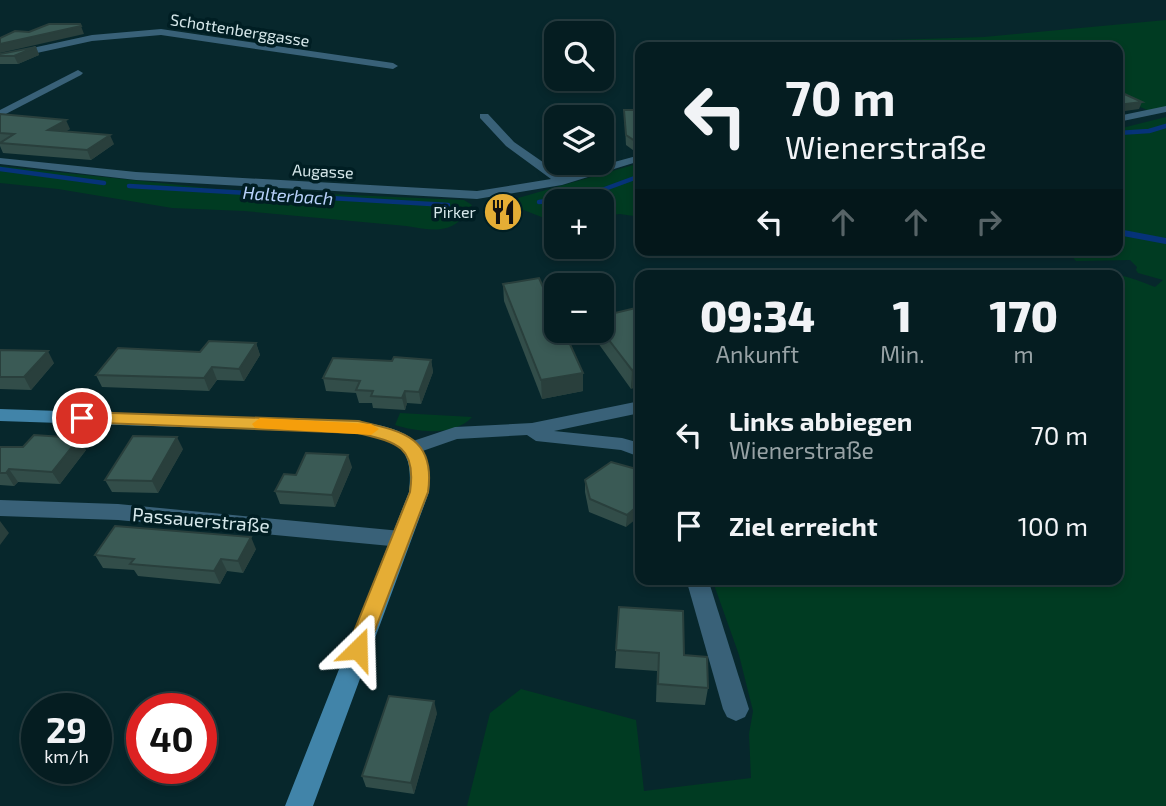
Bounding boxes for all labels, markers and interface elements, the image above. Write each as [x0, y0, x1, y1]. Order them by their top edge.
street label: Schottenberggasse [169, 9, 311, 50]
map controls [544, 21, 614, 343]
button: search [544, 21, 614, 91]
text: 70 m [785, 67, 896, 126]
icon: left [670, 70, 761, 161]
button: layers [544, 105, 614, 175]
text: Wienerstraße [785, 127, 987, 165]
street label: Augasse [292, 159, 354, 182]
water label: Halterbach [242, 181, 334, 209]
button: + [544, 189, 614, 259]
restaurant icon: Pirker [482, 191, 524, 233]
place label: Pirker [433, 202, 477, 221]
icon: left [751, 203, 789, 241]
icon: ahead [824, 203, 862, 241]
icon: ahead [897, 203, 935, 241]
icon: right [970, 203, 1008, 241]
button: − [544, 273, 614, 343]
text: 09:34 [700, 290, 815, 340]
text: 1 [893, 290, 912, 340]
text: 170 [989, 290, 1058, 340]
text: Ankunft [716, 340, 799, 368]
text: Min. [880, 340, 924, 368]
text: m [1014, 340, 1034, 368]
pin [52, 388, 112, 448]
icon: arrive [63, 399, 101, 437]
text: Links abbiegen [729, 405, 913, 436]
icon: left [670, 416, 708, 454]
text: 70 m [1030, 419, 1088, 450]
text: Wienerstraße [729, 436, 874, 464]
street label: Passauerstraße [131, 502, 271, 537]
icon: arrive [670, 507, 708, 545]
text: Ziel erreicht [729, 510, 878, 541]
text: 100 m [1018, 510, 1088, 541]
position arrow [321, 612, 395, 686]
speed limit sign: 40 [126, 693, 217, 784]
text: 29 [46, 708, 87, 750]
text: km/h [44, 745, 89, 767]

